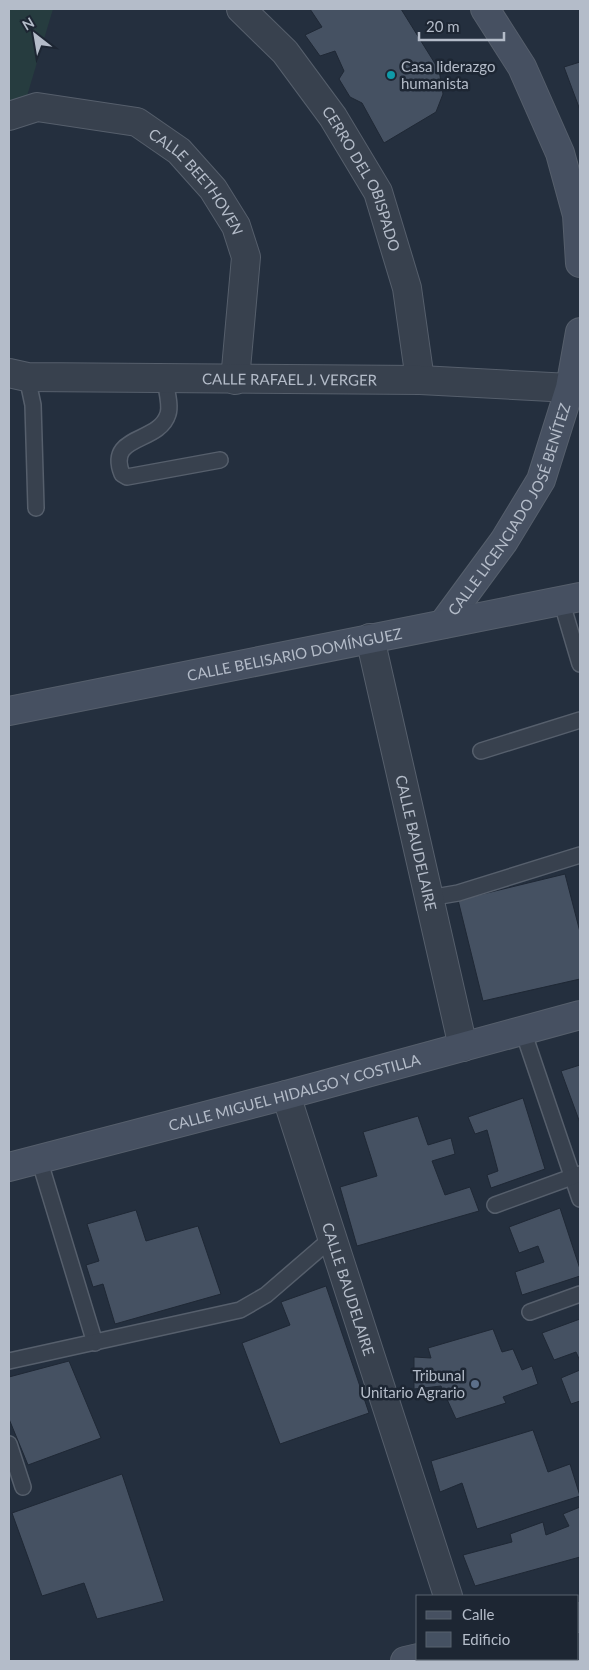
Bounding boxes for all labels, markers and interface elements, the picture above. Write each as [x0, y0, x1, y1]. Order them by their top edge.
north arrow [10, 10, 60, 60]
scale bar [419, 10, 504, 42]
text: N [19, 13, 37, 33]
text: 20 m [426, 17, 460, 35]
place label: Casa liderazgo humanista [401, 57, 495, 92]
marker: Casa liderazgo humanista [385, 69, 397, 81]
street label: CERRO DEL OBISPADO [319, 102, 404, 253]
street label: CALLE BEETHOVEN [146, 124, 247, 237]
street label: CALLE RAFAEL J. VERGER [202, 369, 378, 389]
street label: CALLE LICENCIADO JOSÉ BENÍTEZ [444, 401, 574, 618]
street label: CALLE BELISARIO DOMÍNGUEZ [185, 624, 403, 684]
street label: CALLE BAUDELAIRE [392, 773, 441, 912]
street label: CALLE MIGUEL HIDALGO Y COSTILLA [167, 1050, 423, 1134]
street label: CALLE BAUDELAIRE [319, 1220, 379, 1358]
place label: Tribunal Unitario Agrario [360, 1366, 465, 1401]
marker: Tribunal Unitario Agrario [469, 1378, 481, 1390]
legend [416, 1595, 579, 1660]
text: Calle [462, 1605, 495, 1623]
text: Edificio [462, 1630, 510, 1648]

